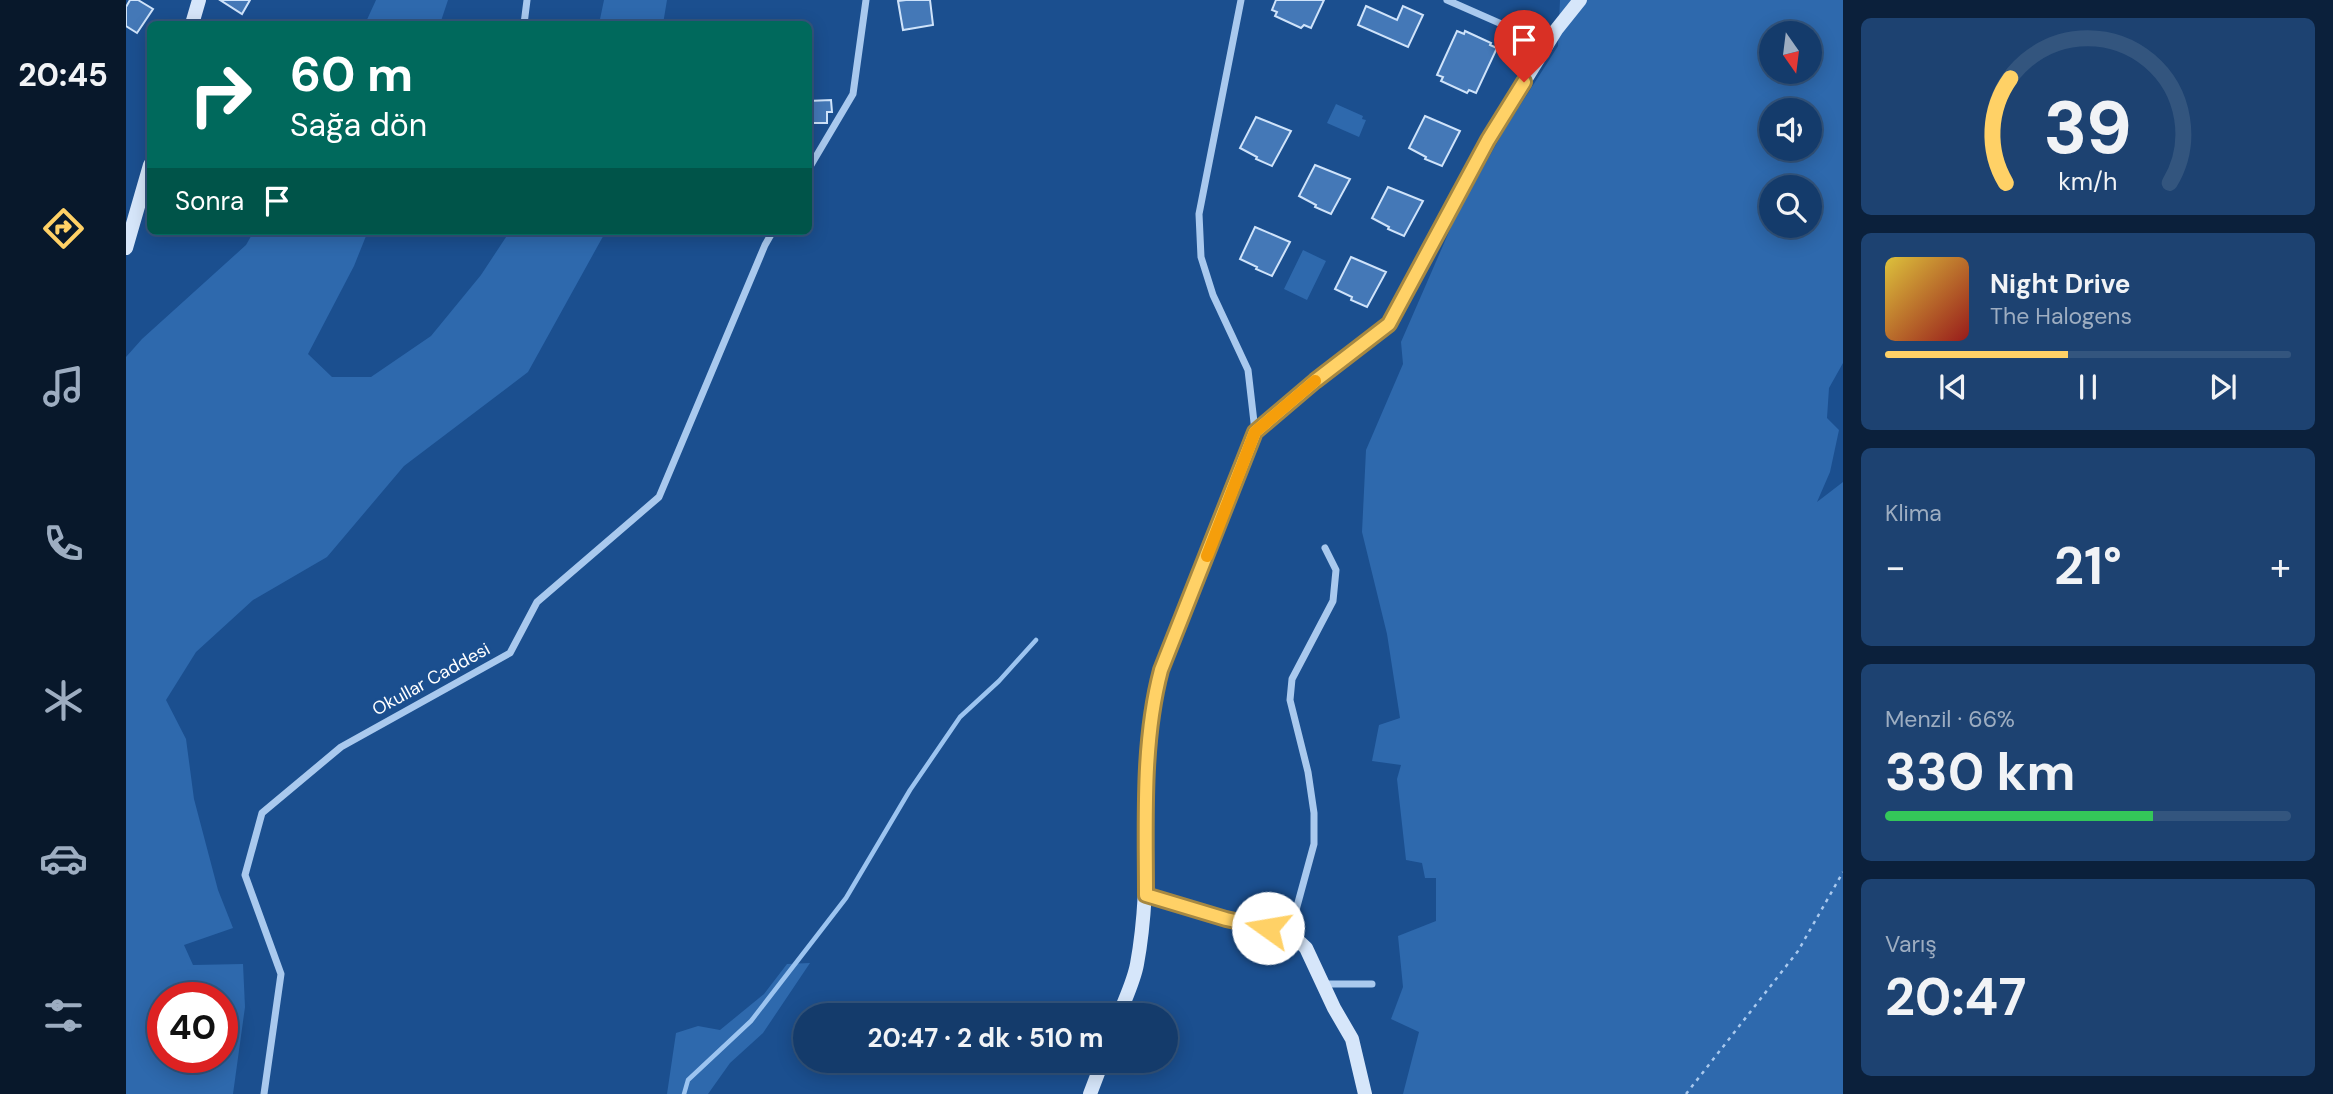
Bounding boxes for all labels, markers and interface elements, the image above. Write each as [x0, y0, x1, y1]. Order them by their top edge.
pin [1494, 10, 1554, 82]
icon: arrive [1505, 21, 1543, 59]
north arrow [1759, 21, 1822, 84]
map controls [1759, 21, 1822, 238]
text: 60 m [290, 42, 413, 106]
icon: right [175, 49, 266, 140]
text: 20:45 [18, 54, 108, 96]
text: 39 [2044, 81, 2132, 176]
button: sound [1759, 98, 1822, 161]
text: Sağa dön [290, 104, 427, 146]
text: km/h [2058, 164, 2118, 197]
button: search [1759, 175, 1822, 238]
icon: arrive [258, 182, 296, 220]
text: Sonra [175, 184, 244, 218]
icon: directions [39, 204, 88, 253]
text: Night Drive [1990, 267, 2131, 301]
text: The Halogens [1990, 301, 2132, 331]
icon: music [39, 362, 88, 411]
icon: previous [1934, 368, 1972, 406]
icon: pause [2069, 368, 2107, 406]
icon: next [2204, 368, 2242, 406]
text: Klima [1885, 498, 1942, 528]
icon: phone [39, 519, 88, 568]
text: 21° [2054, 532, 2122, 600]
text: − [1885, 542, 1906, 592]
text: + [2270, 542, 2291, 592]
street label: Okullar Caddesi [368, 637, 494, 721]
icon: climate [39, 676, 88, 725]
text: Menzil · 66% [1885, 704, 2015, 734]
text: 330 km [1885, 738, 2076, 806]
icon: car [39, 834, 88, 883]
position arrow [1231, 891, 1305, 965]
text: Varış [1885, 929, 1937, 959]
text: 20:47 [1885, 963, 2026, 1031]
speed limit sign: 40 [147, 982, 238, 1073]
icon: filters [39, 991, 88, 1040]
text: 20:47 · 2 dk · 510 m [868, 1021, 1103, 1055]

